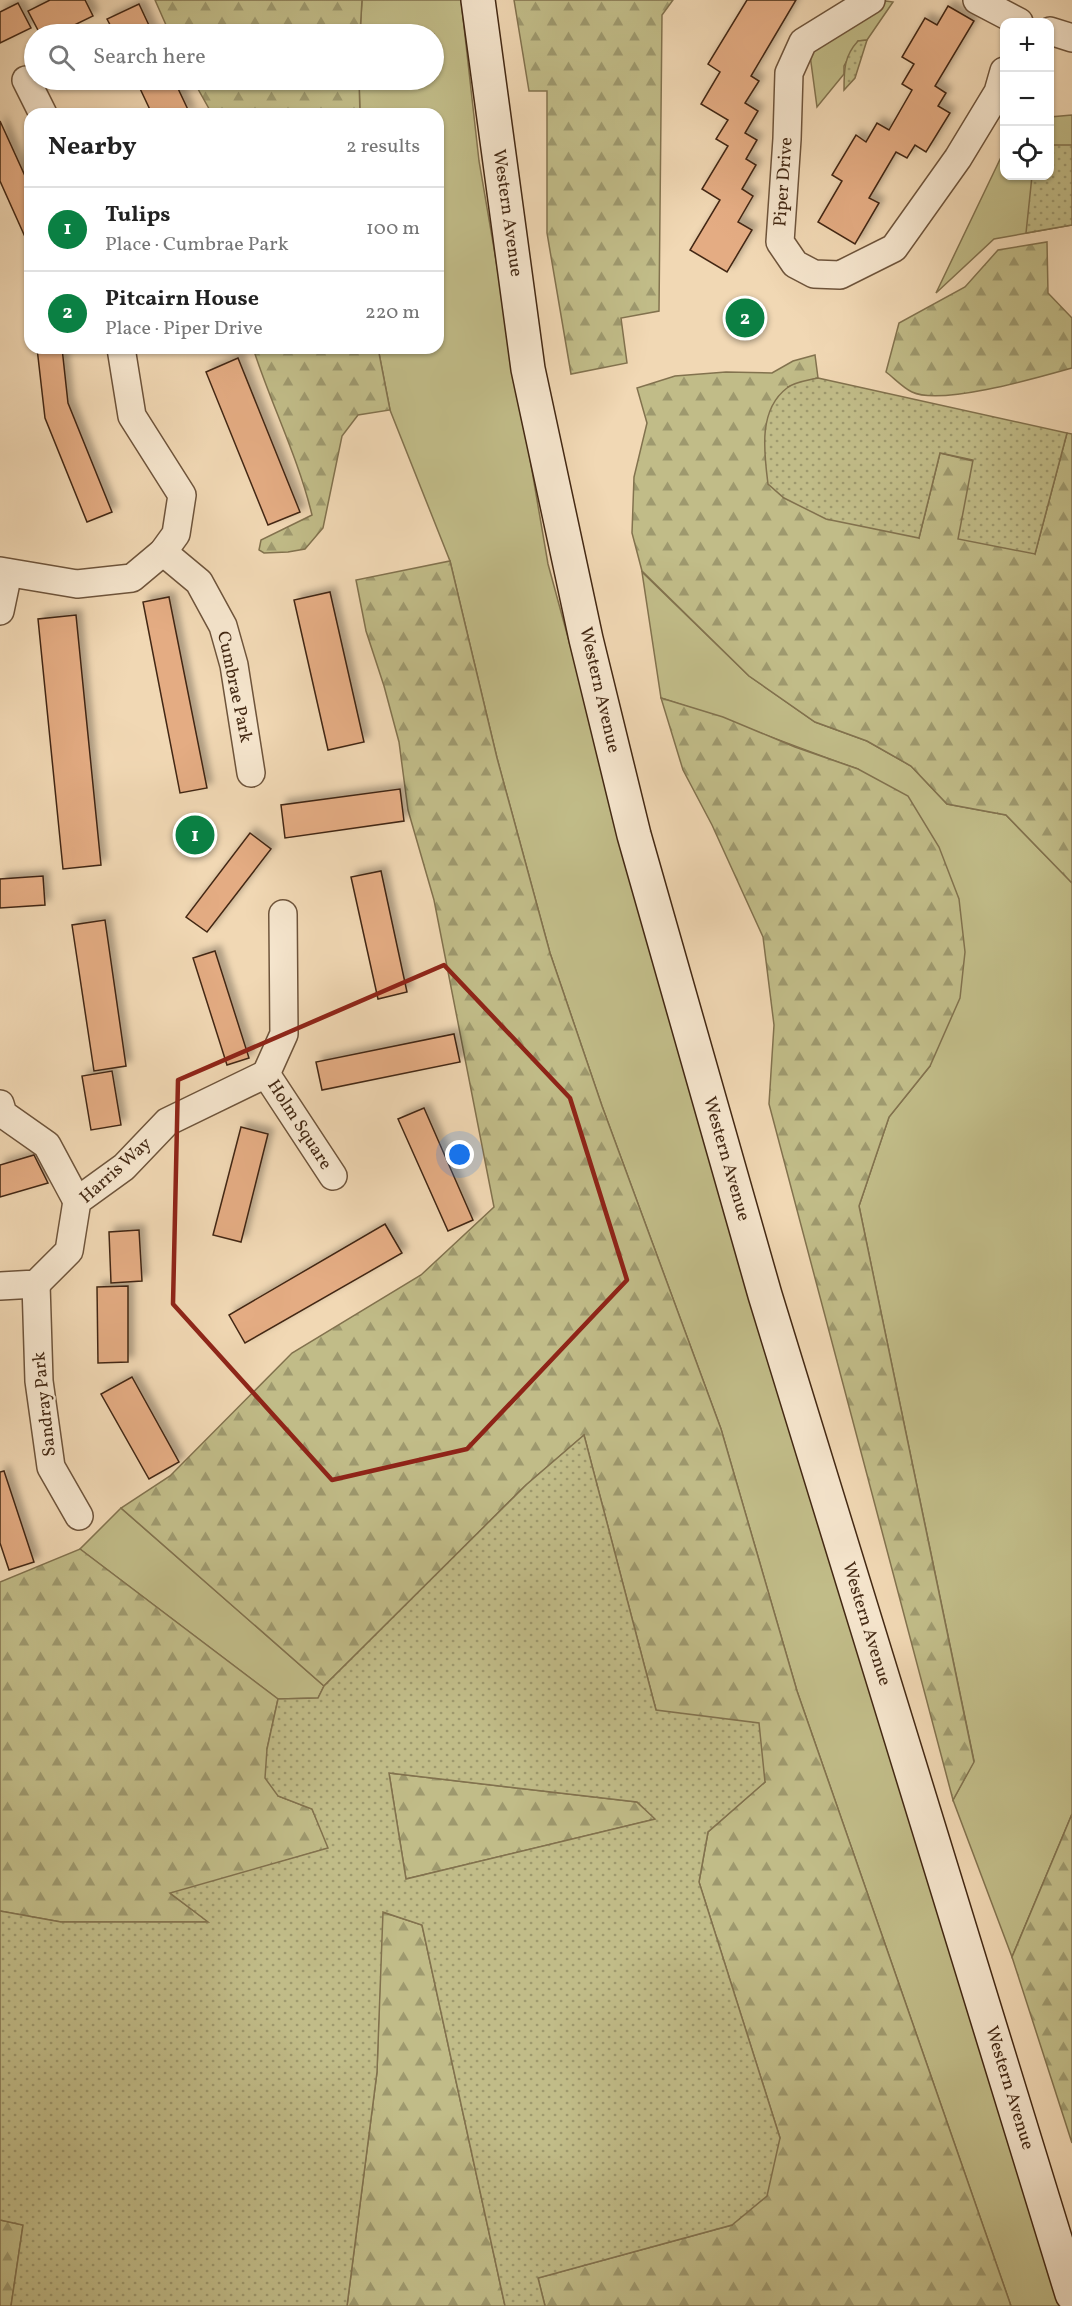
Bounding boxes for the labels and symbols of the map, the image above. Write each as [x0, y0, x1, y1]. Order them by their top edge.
street label: Piper Drive [768, 136, 800, 228]
street label: Western Avenue [486, 148, 528, 278]
pin: 2 [726, 296, 764, 340]
street label: Western Avenue [572, 625, 626, 755]
street label: Cumbrae Park [210, 629, 258, 745]
pin: 1 [176, 812, 214, 858]
street label: Holm Square [261, 1075, 337, 1175]
street label: Western Avenue [696, 1094, 756, 1224]
street label: Harris Way [75, 1132, 158, 1210]
your location [445, 1140, 474, 1169]
street label: Sandray Park [27, 1350, 63, 1458]
street label: Western Avenue [835, 1559, 897, 1689]
street label: Western Avenue [978, 2023, 1040, 2153]

